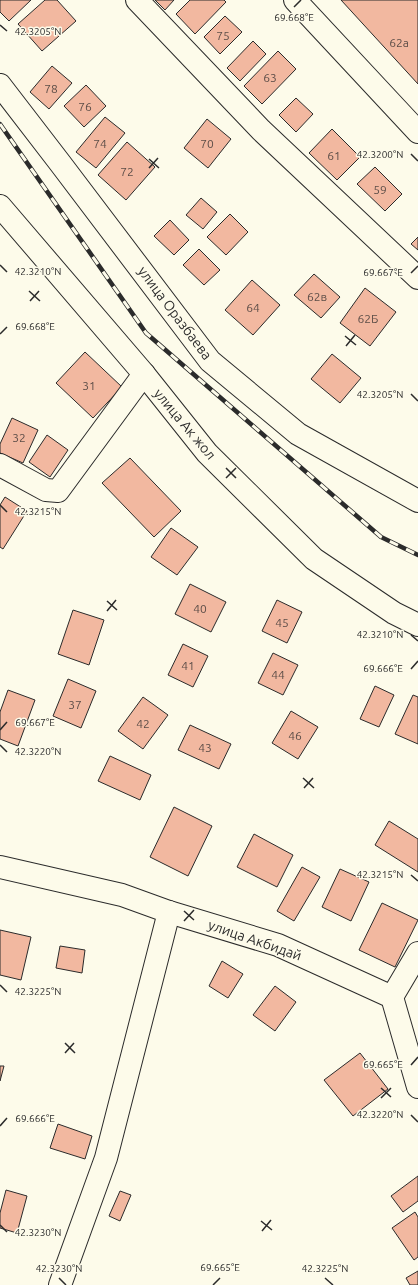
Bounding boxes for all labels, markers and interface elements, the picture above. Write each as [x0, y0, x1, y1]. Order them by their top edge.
text: 69.668°E [274, 12, 314, 23]
text: 42.3205°N [15, 26, 61, 37]
house number: 75 [216, 29, 230, 42]
house number: 62а [389, 36, 409, 49]
house number: 63 [263, 71, 277, 84]
house number: 78 [44, 82, 58, 95]
house number: 76 [78, 100, 92, 113]
house number: 74 [93, 137, 107, 150]
house number: 70 [200, 137, 214, 150]
house number: 61 [327, 149, 341, 162]
text: 42.3200°N [357, 149, 403, 160]
house number: 72 [120, 165, 134, 178]
house number: 59 [373, 183, 387, 196]
street label: улица Оразбаева [135, 263, 215, 363]
text: 42.3210°N [15, 266, 61, 277]
text: 69.667°E [363, 267, 403, 278]
house number: 62в [307, 290, 327, 303]
house number: 64 [246, 301, 260, 314]
house number: 62Б [358, 312, 378, 325]
text: 69.668°E [15, 321, 55, 332]
house number: 31 [82, 379, 96, 392]
street label: улица Ак жол [151, 385, 219, 463]
text: 42.3205°N [357, 389, 403, 400]
house number: 32 [12, 431, 26, 444]
text: 42.3215°N [15, 506, 61, 517]
house number: 40 [193, 602, 207, 615]
house number: 45 [275, 616, 289, 629]
text: 42.3210°N [357, 629, 403, 640]
house number: 41 [181, 659, 195, 672]
text: 69.666°E [363, 663, 403, 674]
house number: 44 [271, 668, 285, 681]
house number: 37 [68, 698, 82, 711]
text: 69.667°E [15, 717, 55, 728]
house number: 42 [136, 717, 150, 730]
house number: 46 [288, 729, 302, 742]
house number: 43 [198, 741, 212, 754]
text: 42.3220°N [15, 746, 61, 757]
text: 42.3215°N [357, 869, 403, 880]
street label: улица Акбидай [206, 916, 304, 964]
text: 42.3225°N [15, 986, 61, 997]
text: 69.665°E [363, 1059, 403, 1070]
text: 42.3220°N [357, 1109, 403, 1120]
text: 69.666°E [15, 1113, 55, 1124]
text: 42.3230°N [15, 1227, 61, 1238]
text: 69.665°E [200, 1262, 240, 1273]
text: 42.3230°N [36, 1263, 82, 1274]
text: 42.3225°N [302, 1263, 348, 1274]

